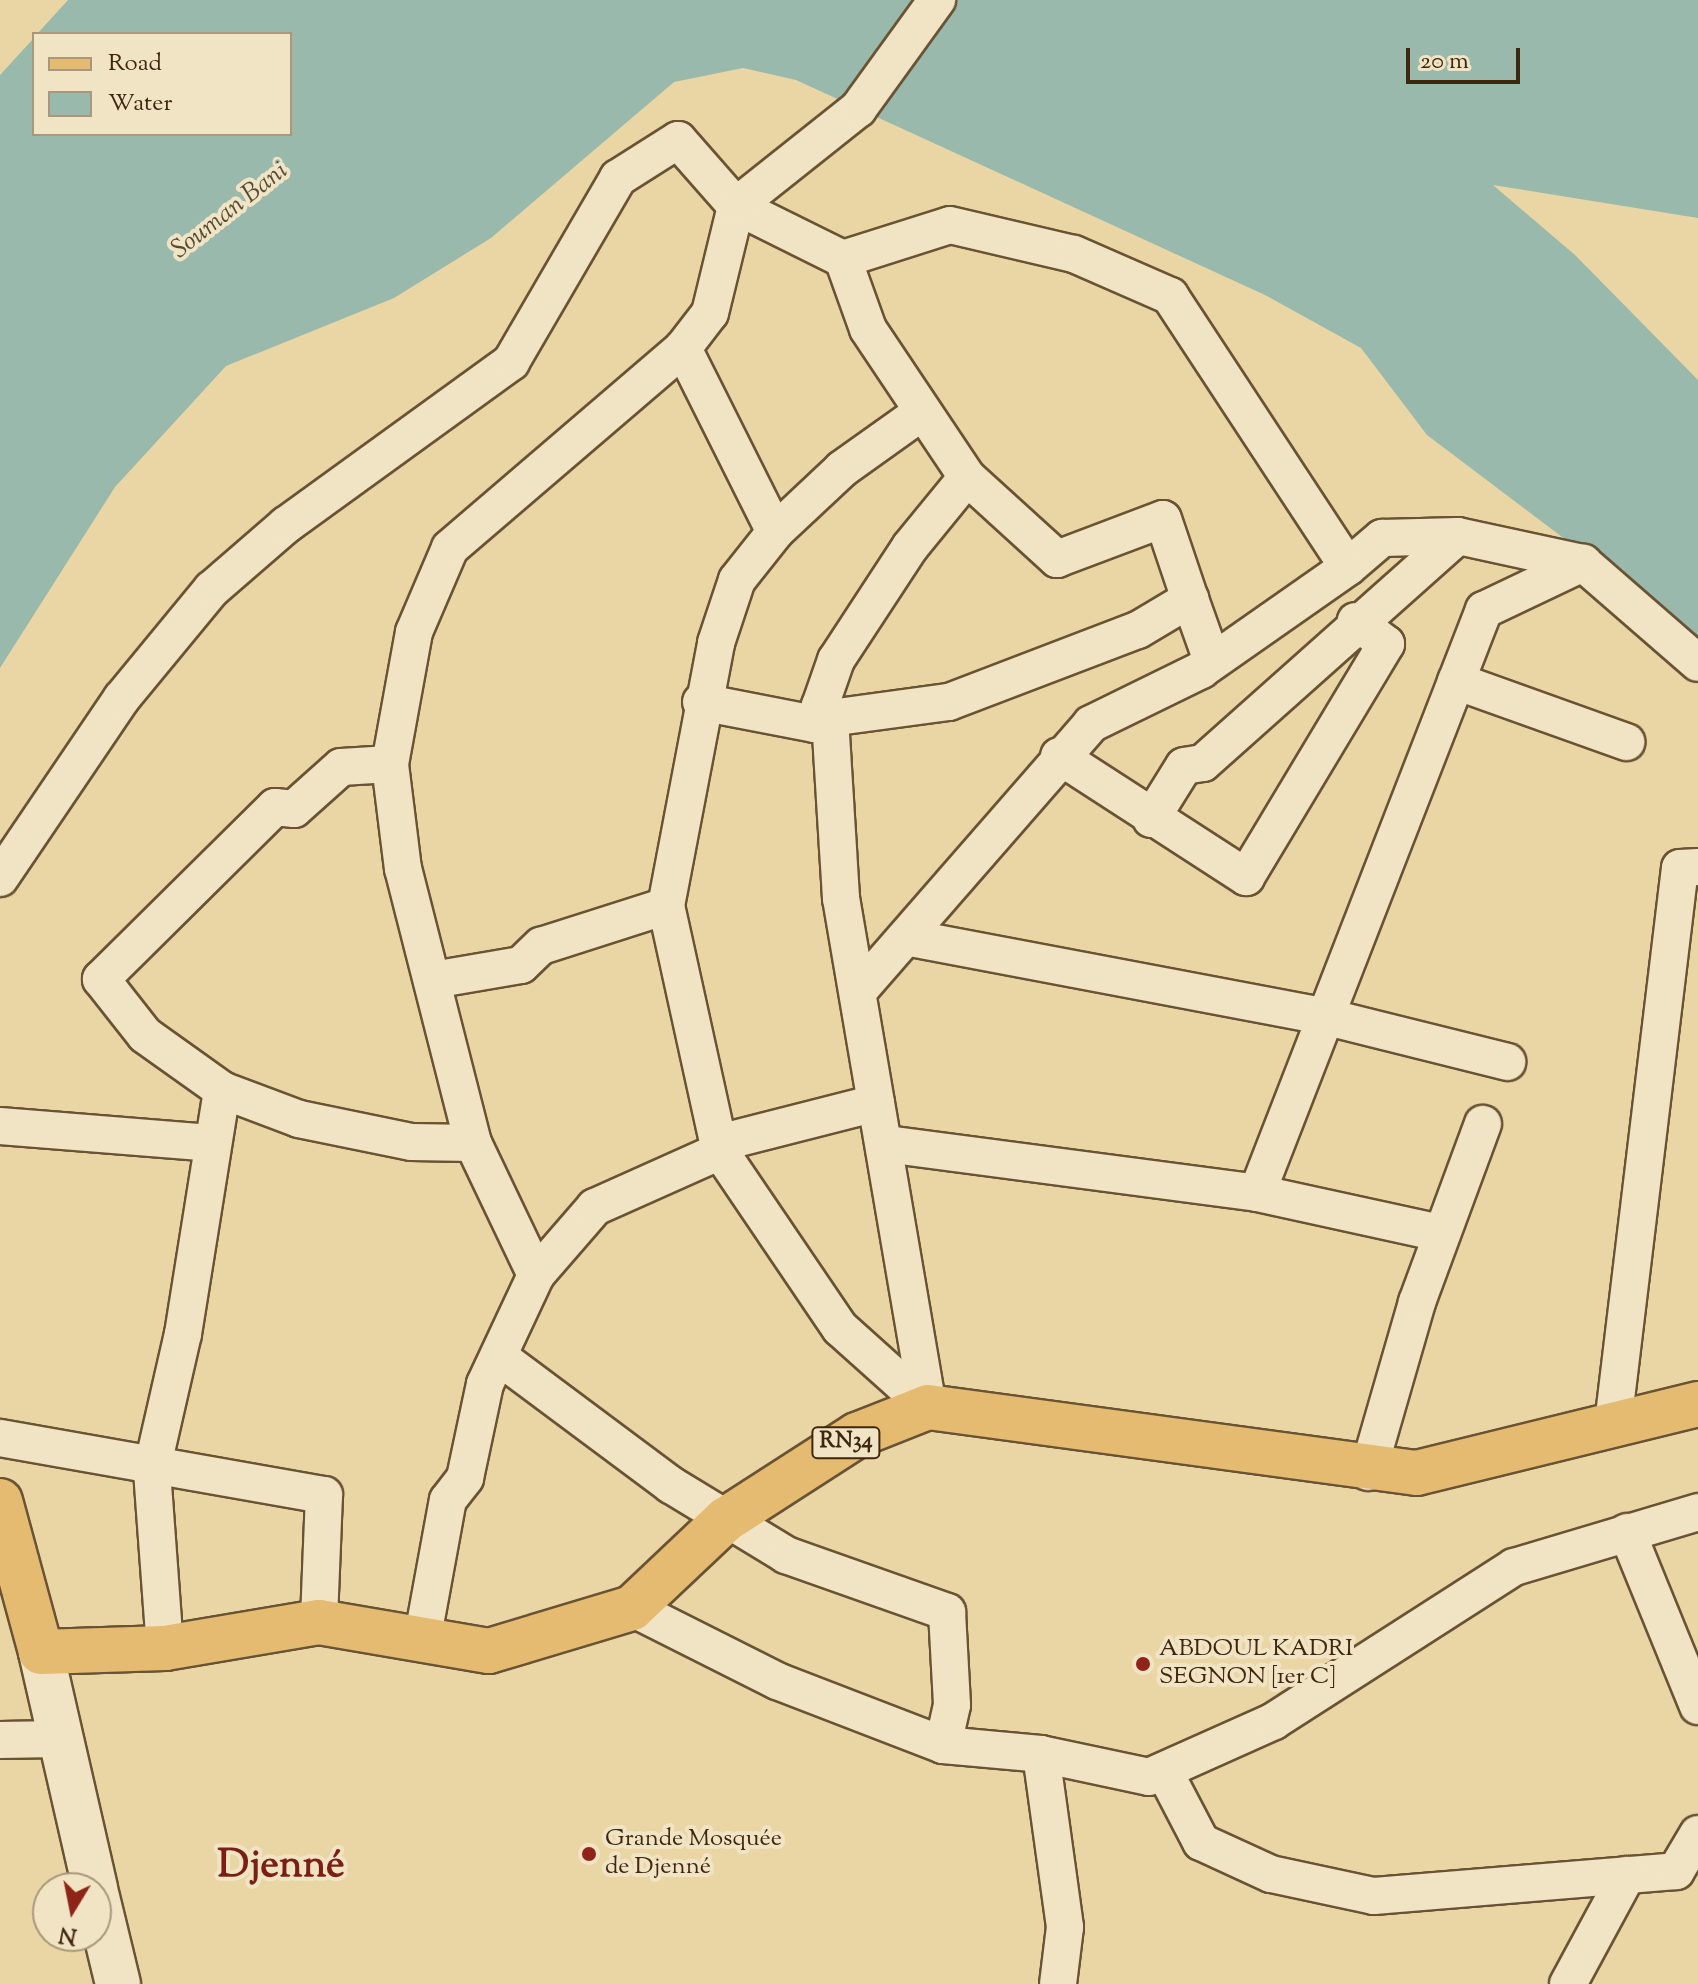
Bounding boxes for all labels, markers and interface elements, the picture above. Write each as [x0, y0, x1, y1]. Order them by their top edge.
legend [32, 32, 292, 136]
scale bar [1410, 32, 1524, 82]
text: 20 m [1420, 45, 1469, 79]
text: Road [108, 47, 162, 81]
text: Water [108, 87, 172, 121]
water label: Souman Bani [166, 156, 294, 266]
road number: RN34 [810, 1425, 882, 1461]
place label: ABDOUL KADRI SEGNON [1er C] [1159, 1636, 1353, 1692]
marker: ABDOUL KADRI SEGNON [1er C] [1134, 1655, 1152, 1673]
place label: Grande Mosquée de Djenné [605, 1826, 782, 1882]
district label: Djenné [217, 1843, 345, 1891]
marker: Grande Mosquée de Djenné [580, 1845, 598, 1863]
north arrow [32, 1872, 112, 1952]
text: N [57, 1916, 80, 1951]

